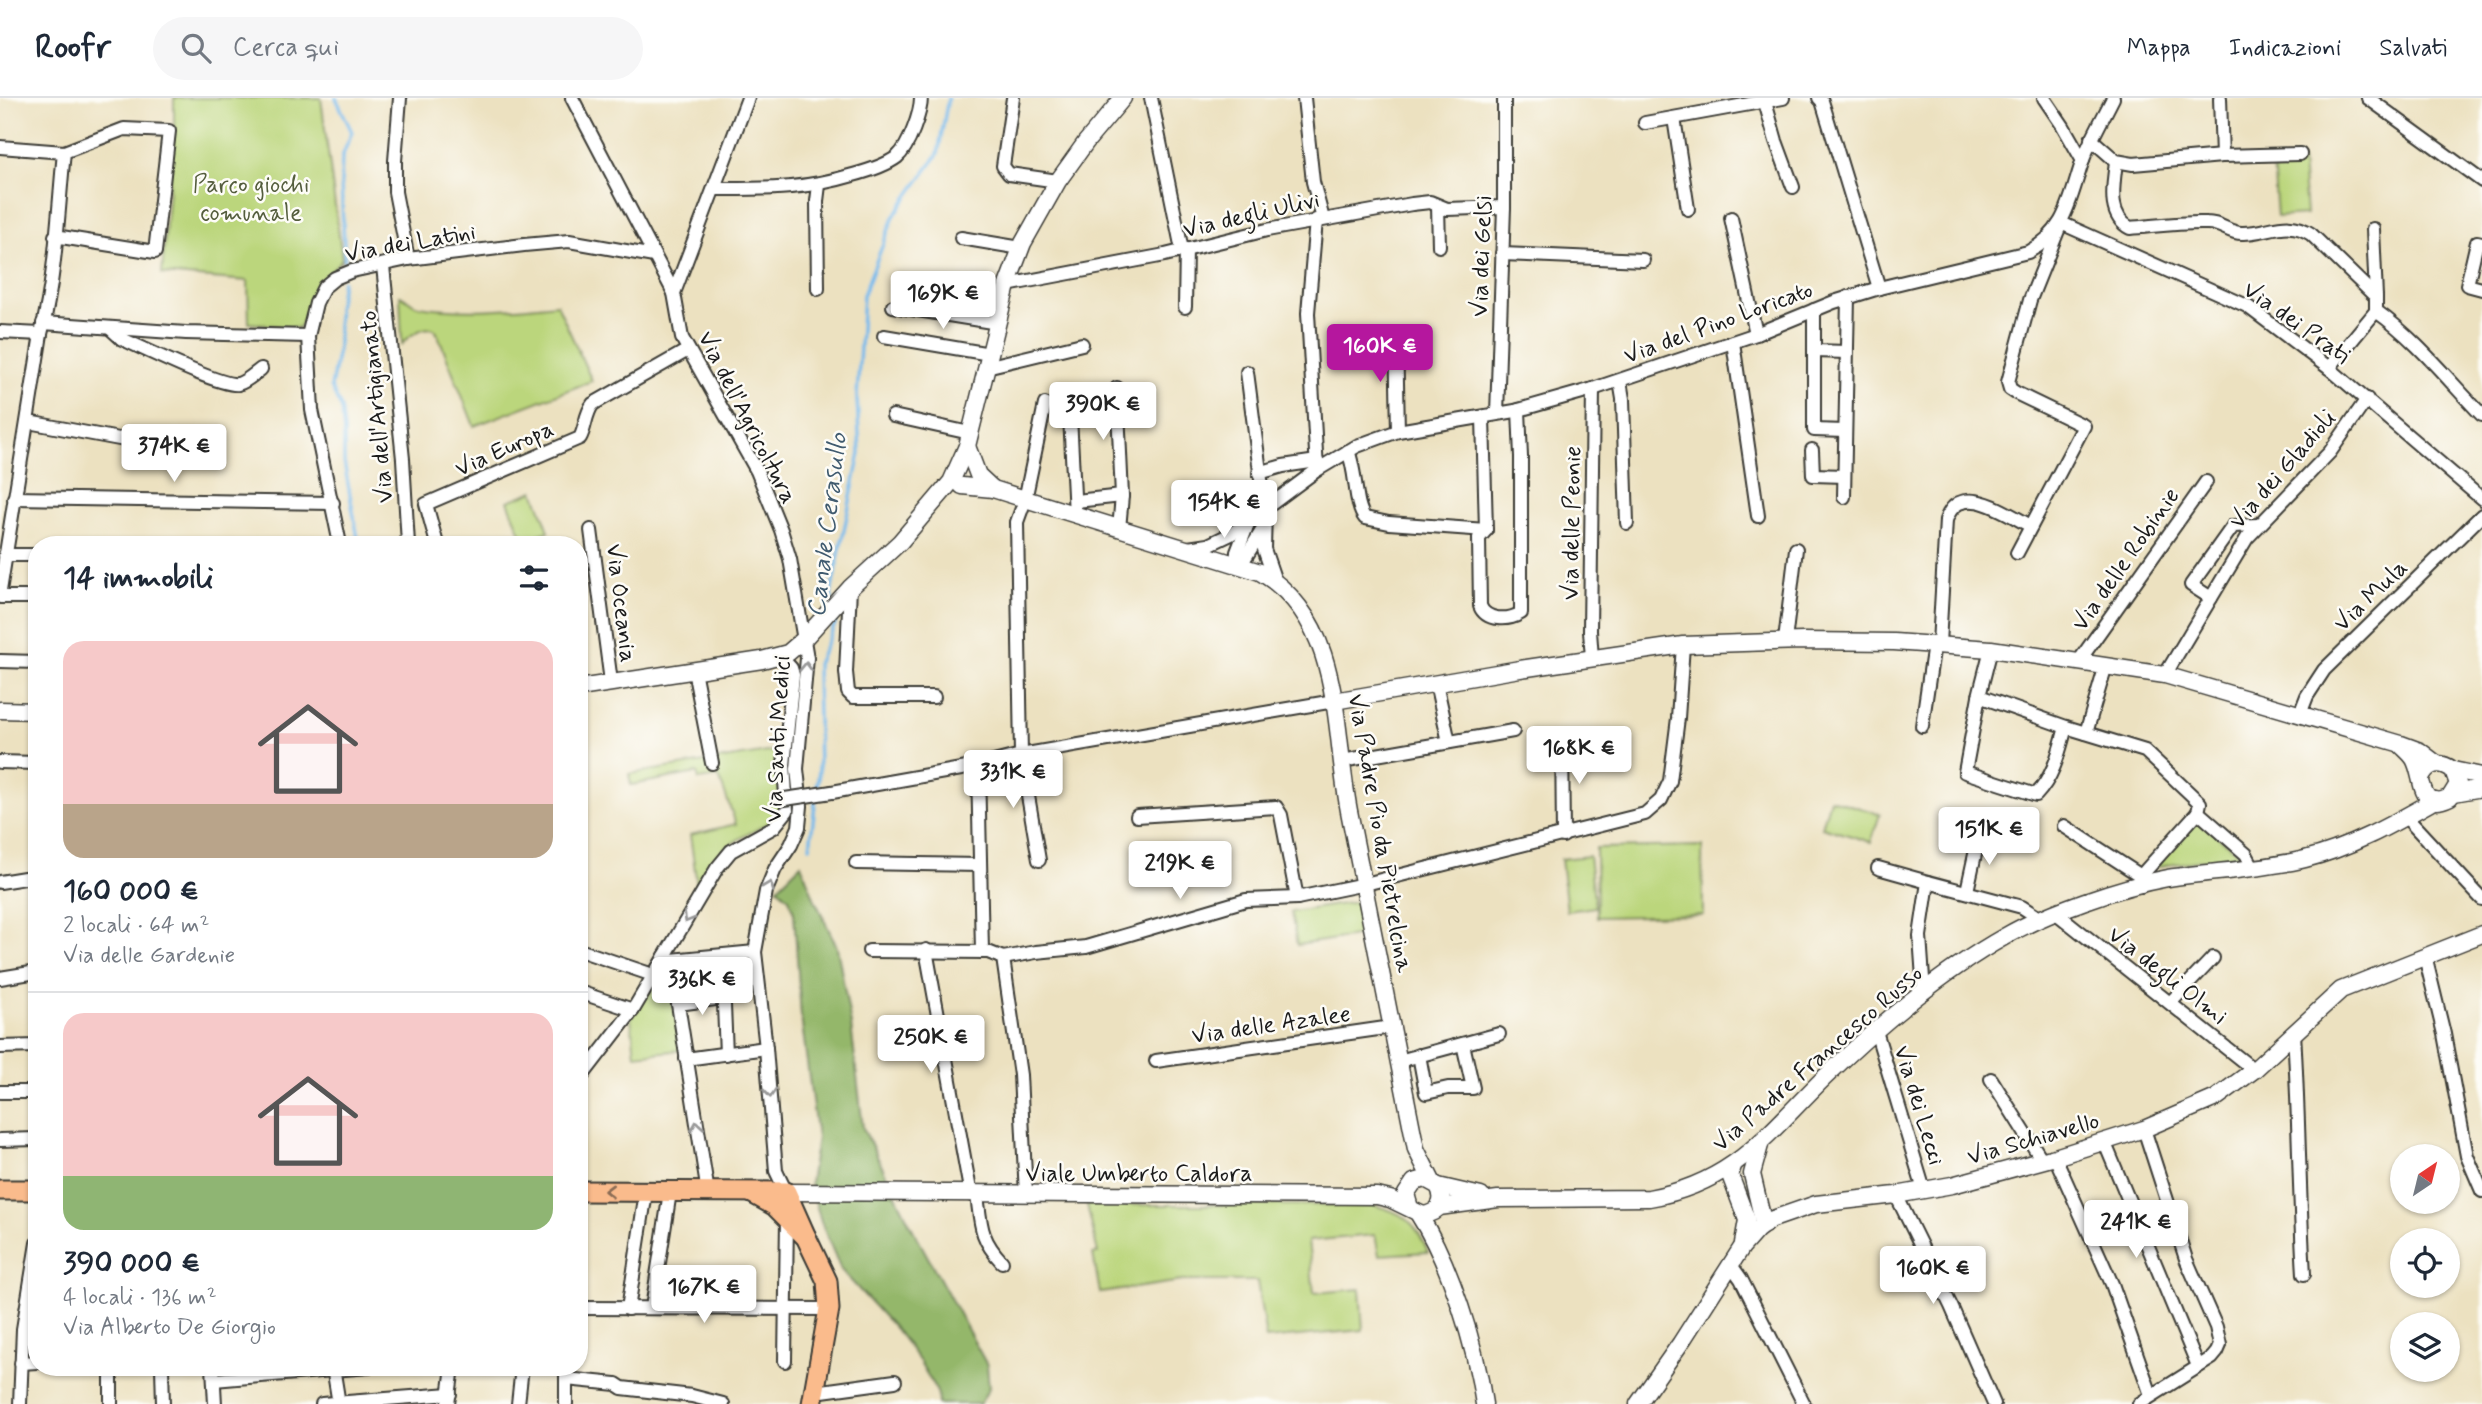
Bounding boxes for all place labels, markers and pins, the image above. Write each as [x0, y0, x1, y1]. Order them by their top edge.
pin: 169K € [886, 272, 1000, 331]
pin: 160K € [1323, 324, 1437, 384]
pin: 390K € [1046, 382, 1160, 442]
pin: 374K € [117, 424, 231, 484]
pin: 154K € [1167, 480, 1281, 540]
pin: 168K € [1522, 726, 1636, 786]
pin: 331K € [956, 750, 1070, 810]
pin: 151K € [1932, 808, 2046, 867]
pin: 219K € [1123, 842, 1237, 901]
pin: 336K € [645, 958, 759, 1017]
pin: 250K € [874, 1016, 988, 1075]
pin: 241K € [2079, 1200, 2193, 1260]
pin: 160K € [1876, 1246, 1990, 1306]
pin: 167K € [647, 1266, 761, 1325]

